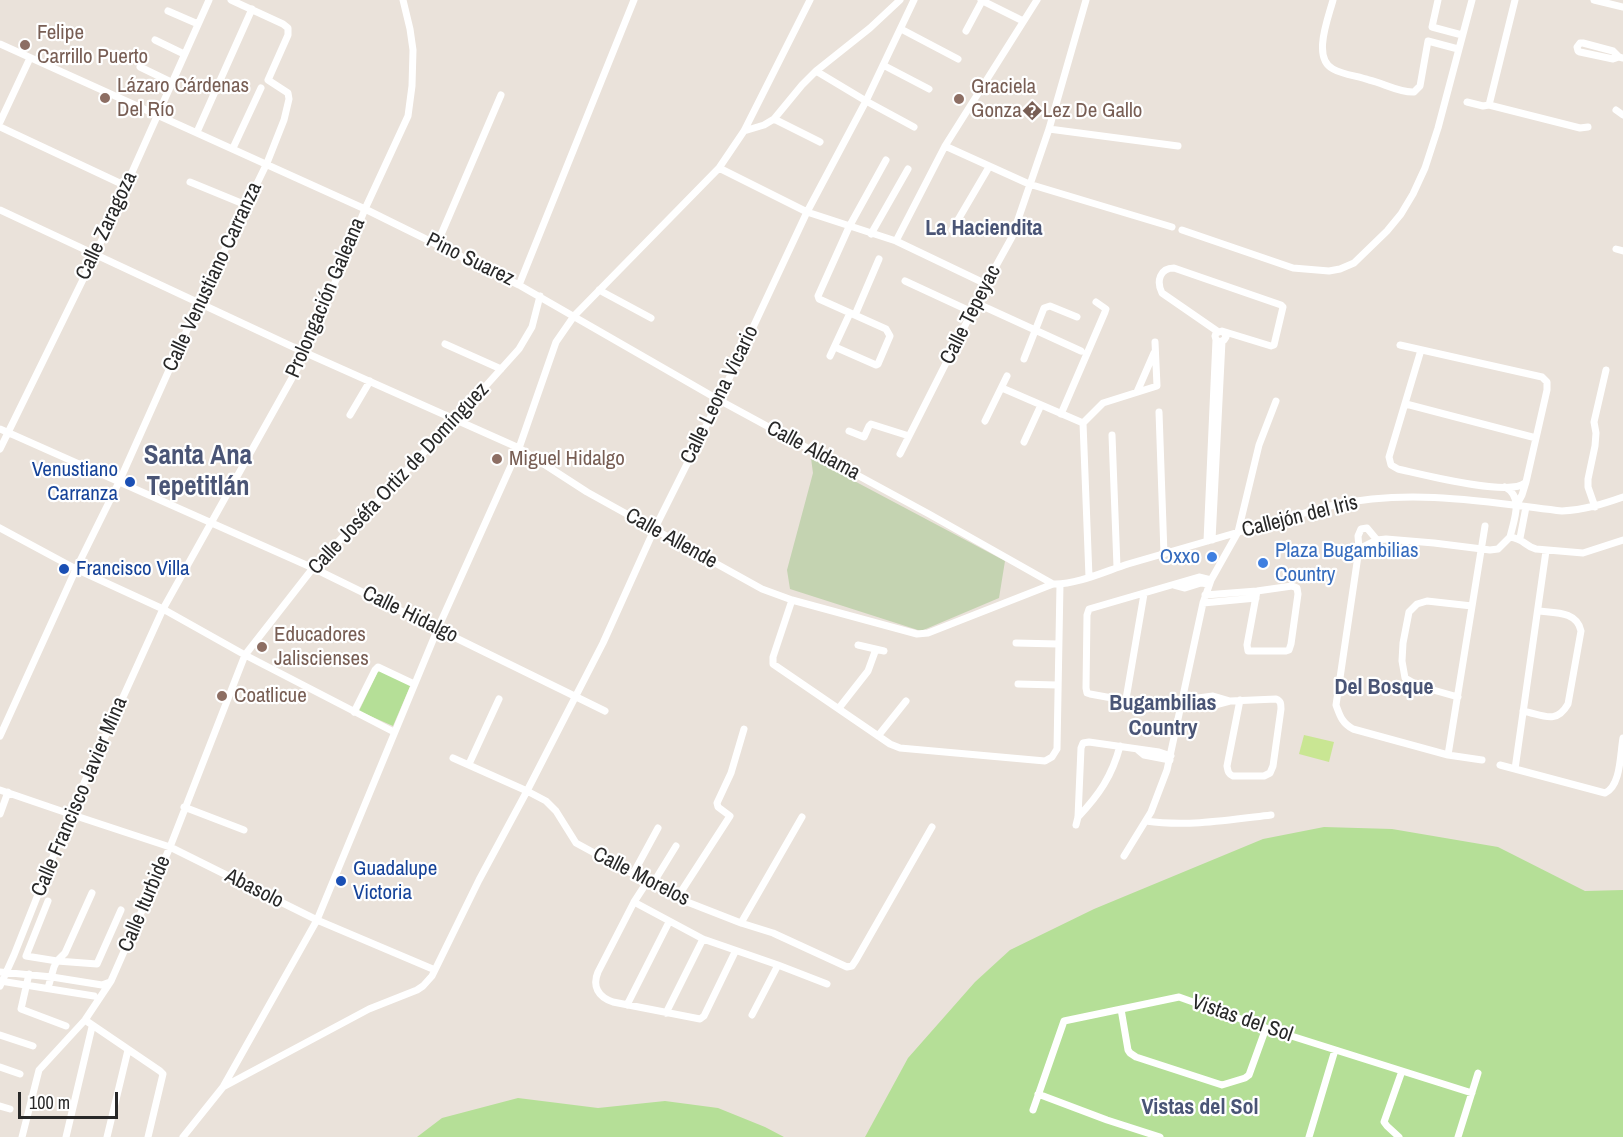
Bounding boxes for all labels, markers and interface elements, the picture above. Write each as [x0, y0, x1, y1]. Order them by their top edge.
place label: Felipe Carrillo Puerto [37, 20, 148, 70]
marker: Felipe Carrillo Puerto [18, 38, 32, 52]
place label: Lázaro Cárdenas Del Río [117, 73, 249, 123]
place label: Graciela Gonza�Lez De Gallo [971, 74, 1142, 124]
marker: Lázaro Cárdenas Del Río [98, 91, 112, 105]
marker: Graciela Gonza�Lez De Gallo [952, 92, 966, 106]
street label: Calle Zaragoza [71, 168, 143, 284]
street label: Calle Venustiano Carranza [158, 178, 268, 376]
street label: Prolongación Galeana [281, 214, 371, 382]
district label: La Haciendita [925, 216, 1043, 242]
street label: Pino Suarez [422, 228, 518, 292]
street label: Calle Tepeyac [935, 261, 1007, 369]
street label: Calle Leona Vicario [676, 322, 764, 468]
street label: Calle Joséfa Ortiz de Domínguez [303, 378, 495, 580]
street label: Calle Aldama [762, 416, 864, 486]
district label: Santa Ana Tepetitlán [144, 441, 252, 504]
place label: Miguel Hidalgo [509, 446, 625, 472]
marker: Miguel Hidalgo [490, 452, 504, 466]
place label: Venustiano Carranza [32, 457, 118, 507]
marker: Venustiano Carranza [123, 475, 137, 489]
street label: Callejón del Iris [1239, 490, 1361, 544]
street label: Calle Allende [621, 503, 721, 575]
place label: Plaza Bugambilias Country [1275, 538, 1419, 588]
place label: Oxxo [1160, 544, 1200, 570]
marker: Oxxo [1205, 550, 1219, 564]
place label: Francisco Villa [76, 556, 190, 582]
marker: Plaza Bugambilias Country [1256, 556, 1270, 570]
marker: Francisco Villa [57, 562, 71, 576]
street label: Calle Hidalgo [358, 581, 462, 649]
place label: Educadores Jaliscienses [274, 622, 369, 672]
marker: Educadores Jaliscienses [255, 640, 269, 654]
district label: Del Bosque [1334, 675, 1434, 701]
place label: Coatlicue [234, 683, 307, 709]
marker: Coatlicue [215, 689, 229, 703]
district label: Bugambilias Country [1109, 691, 1217, 742]
street label: Calle Francisco Javier Mina [27, 693, 133, 901]
street label: Calle Morelos [588, 842, 694, 912]
street label: Calle Iturbide [113, 852, 177, 956]
place label: Guadalupe Victoria [353, 856, 437, 906]
street label: Abasolo [221, 864, 287, 914]
marker: Guadalupe Victoria [334, 874, 348, 888]
street label: Vistas del Sol [1188, 990, 1296, 1048]
scale bar [21, 1080, 122, 1118]
text: 100 m [29, 1090, 70, 1115]
district label: Vistas del Sol [1141, 1095, 1259, 1121]

